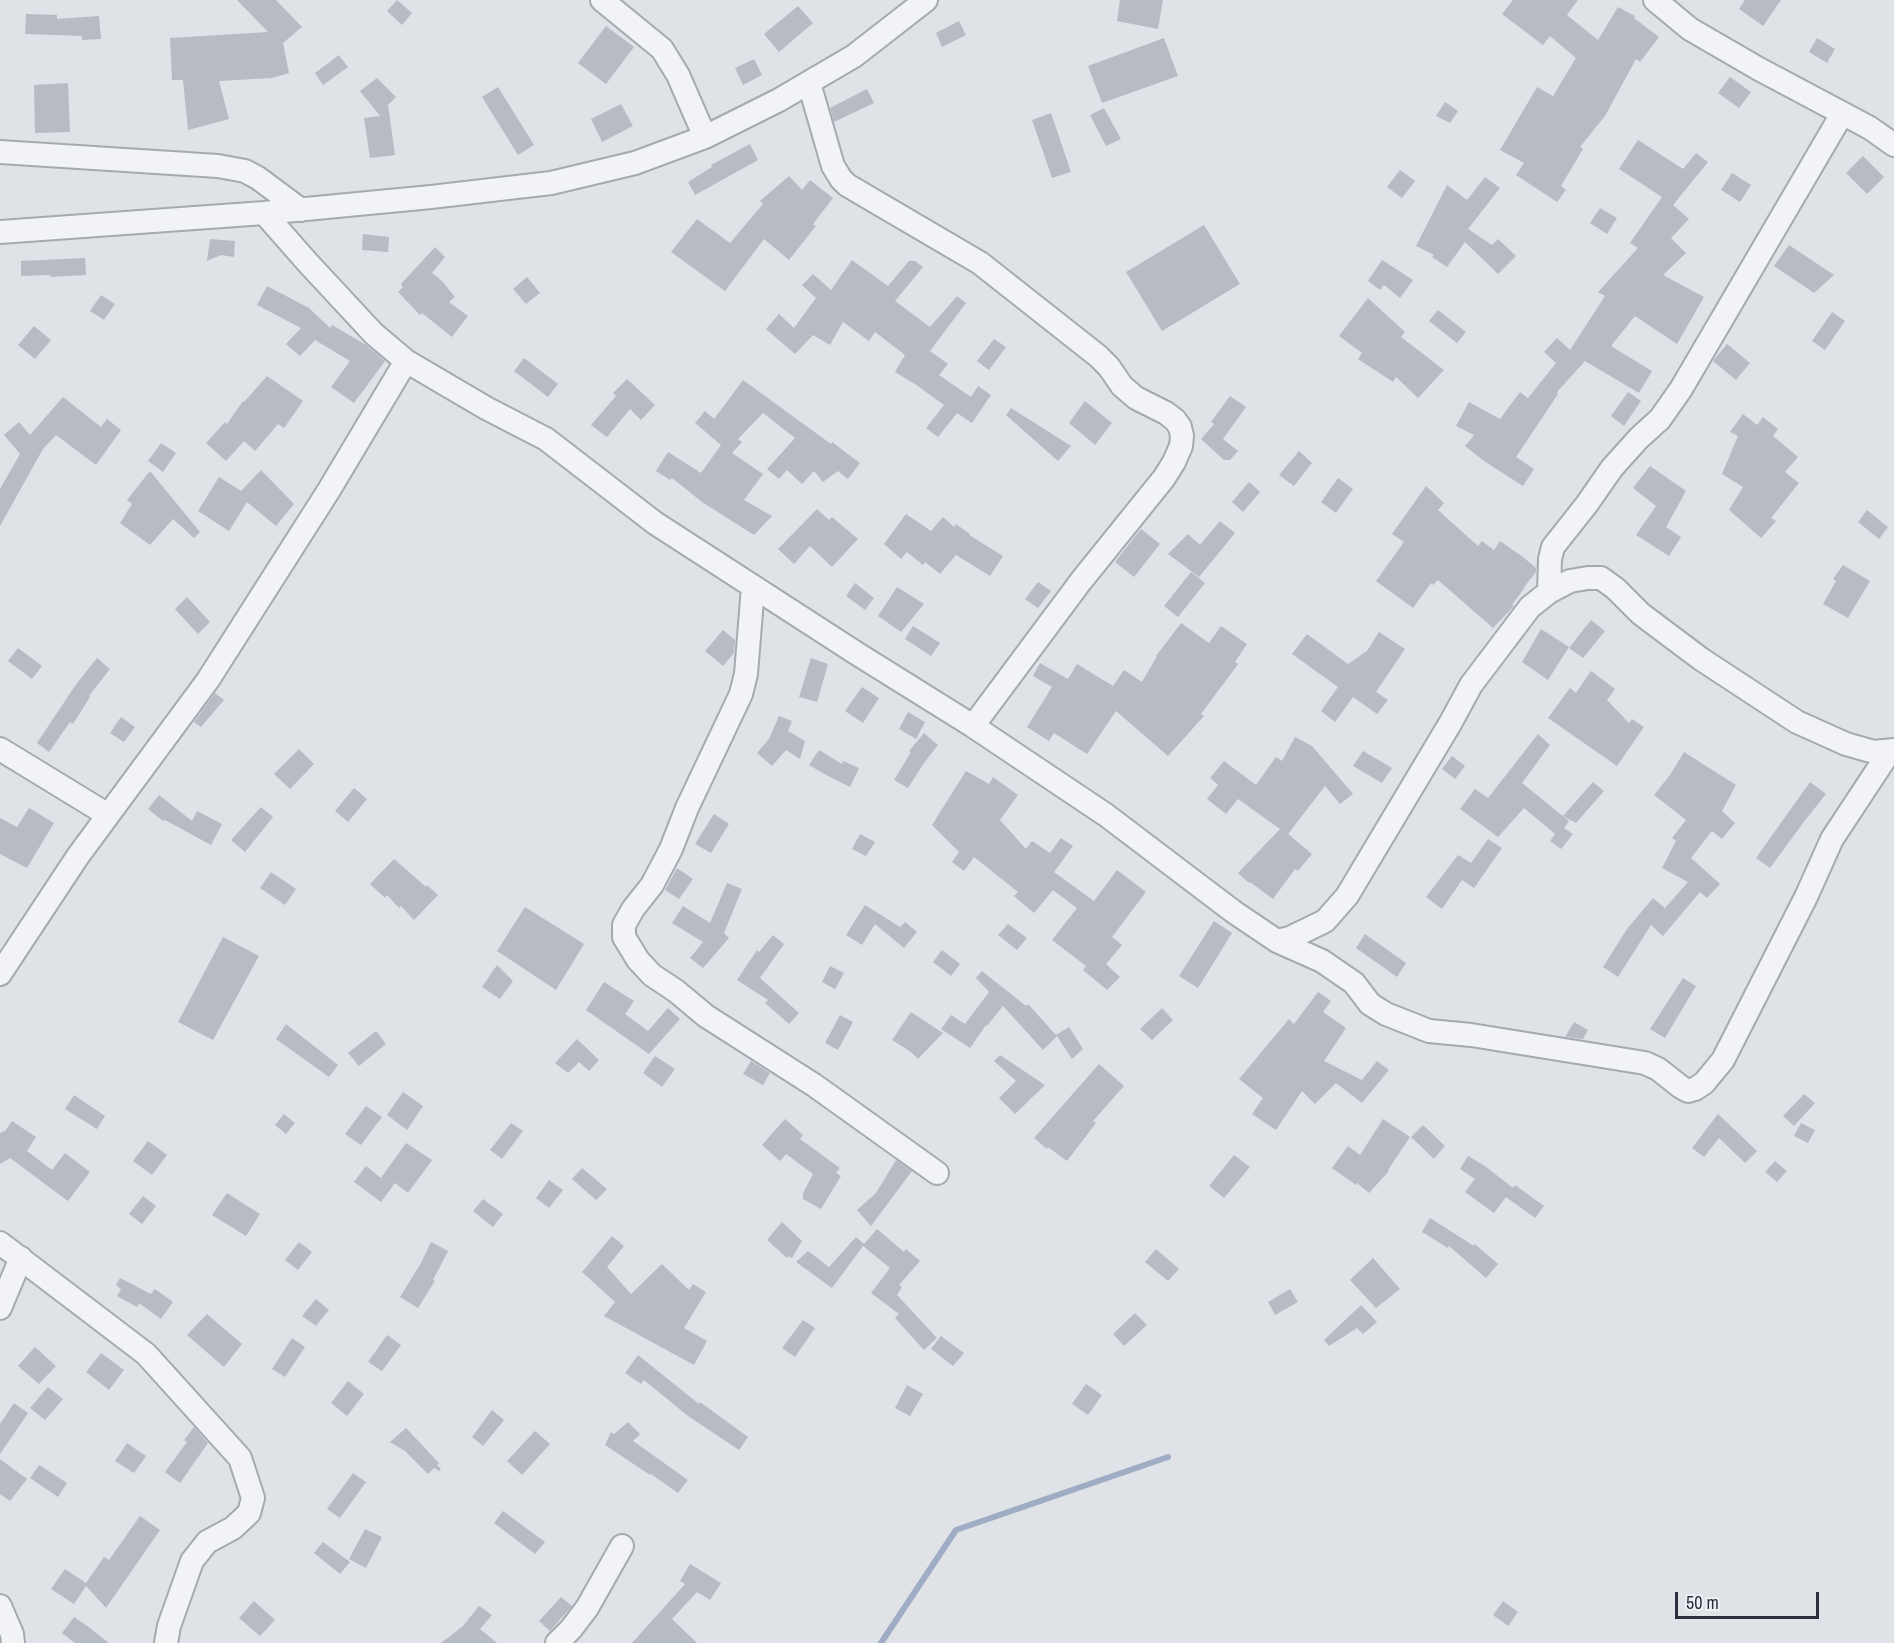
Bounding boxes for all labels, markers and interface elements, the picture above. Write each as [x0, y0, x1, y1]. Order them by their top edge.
scale bar [1678, 1580, 1822, 1618]
text: 50 m [1686, 1590, 1719, 1615]

